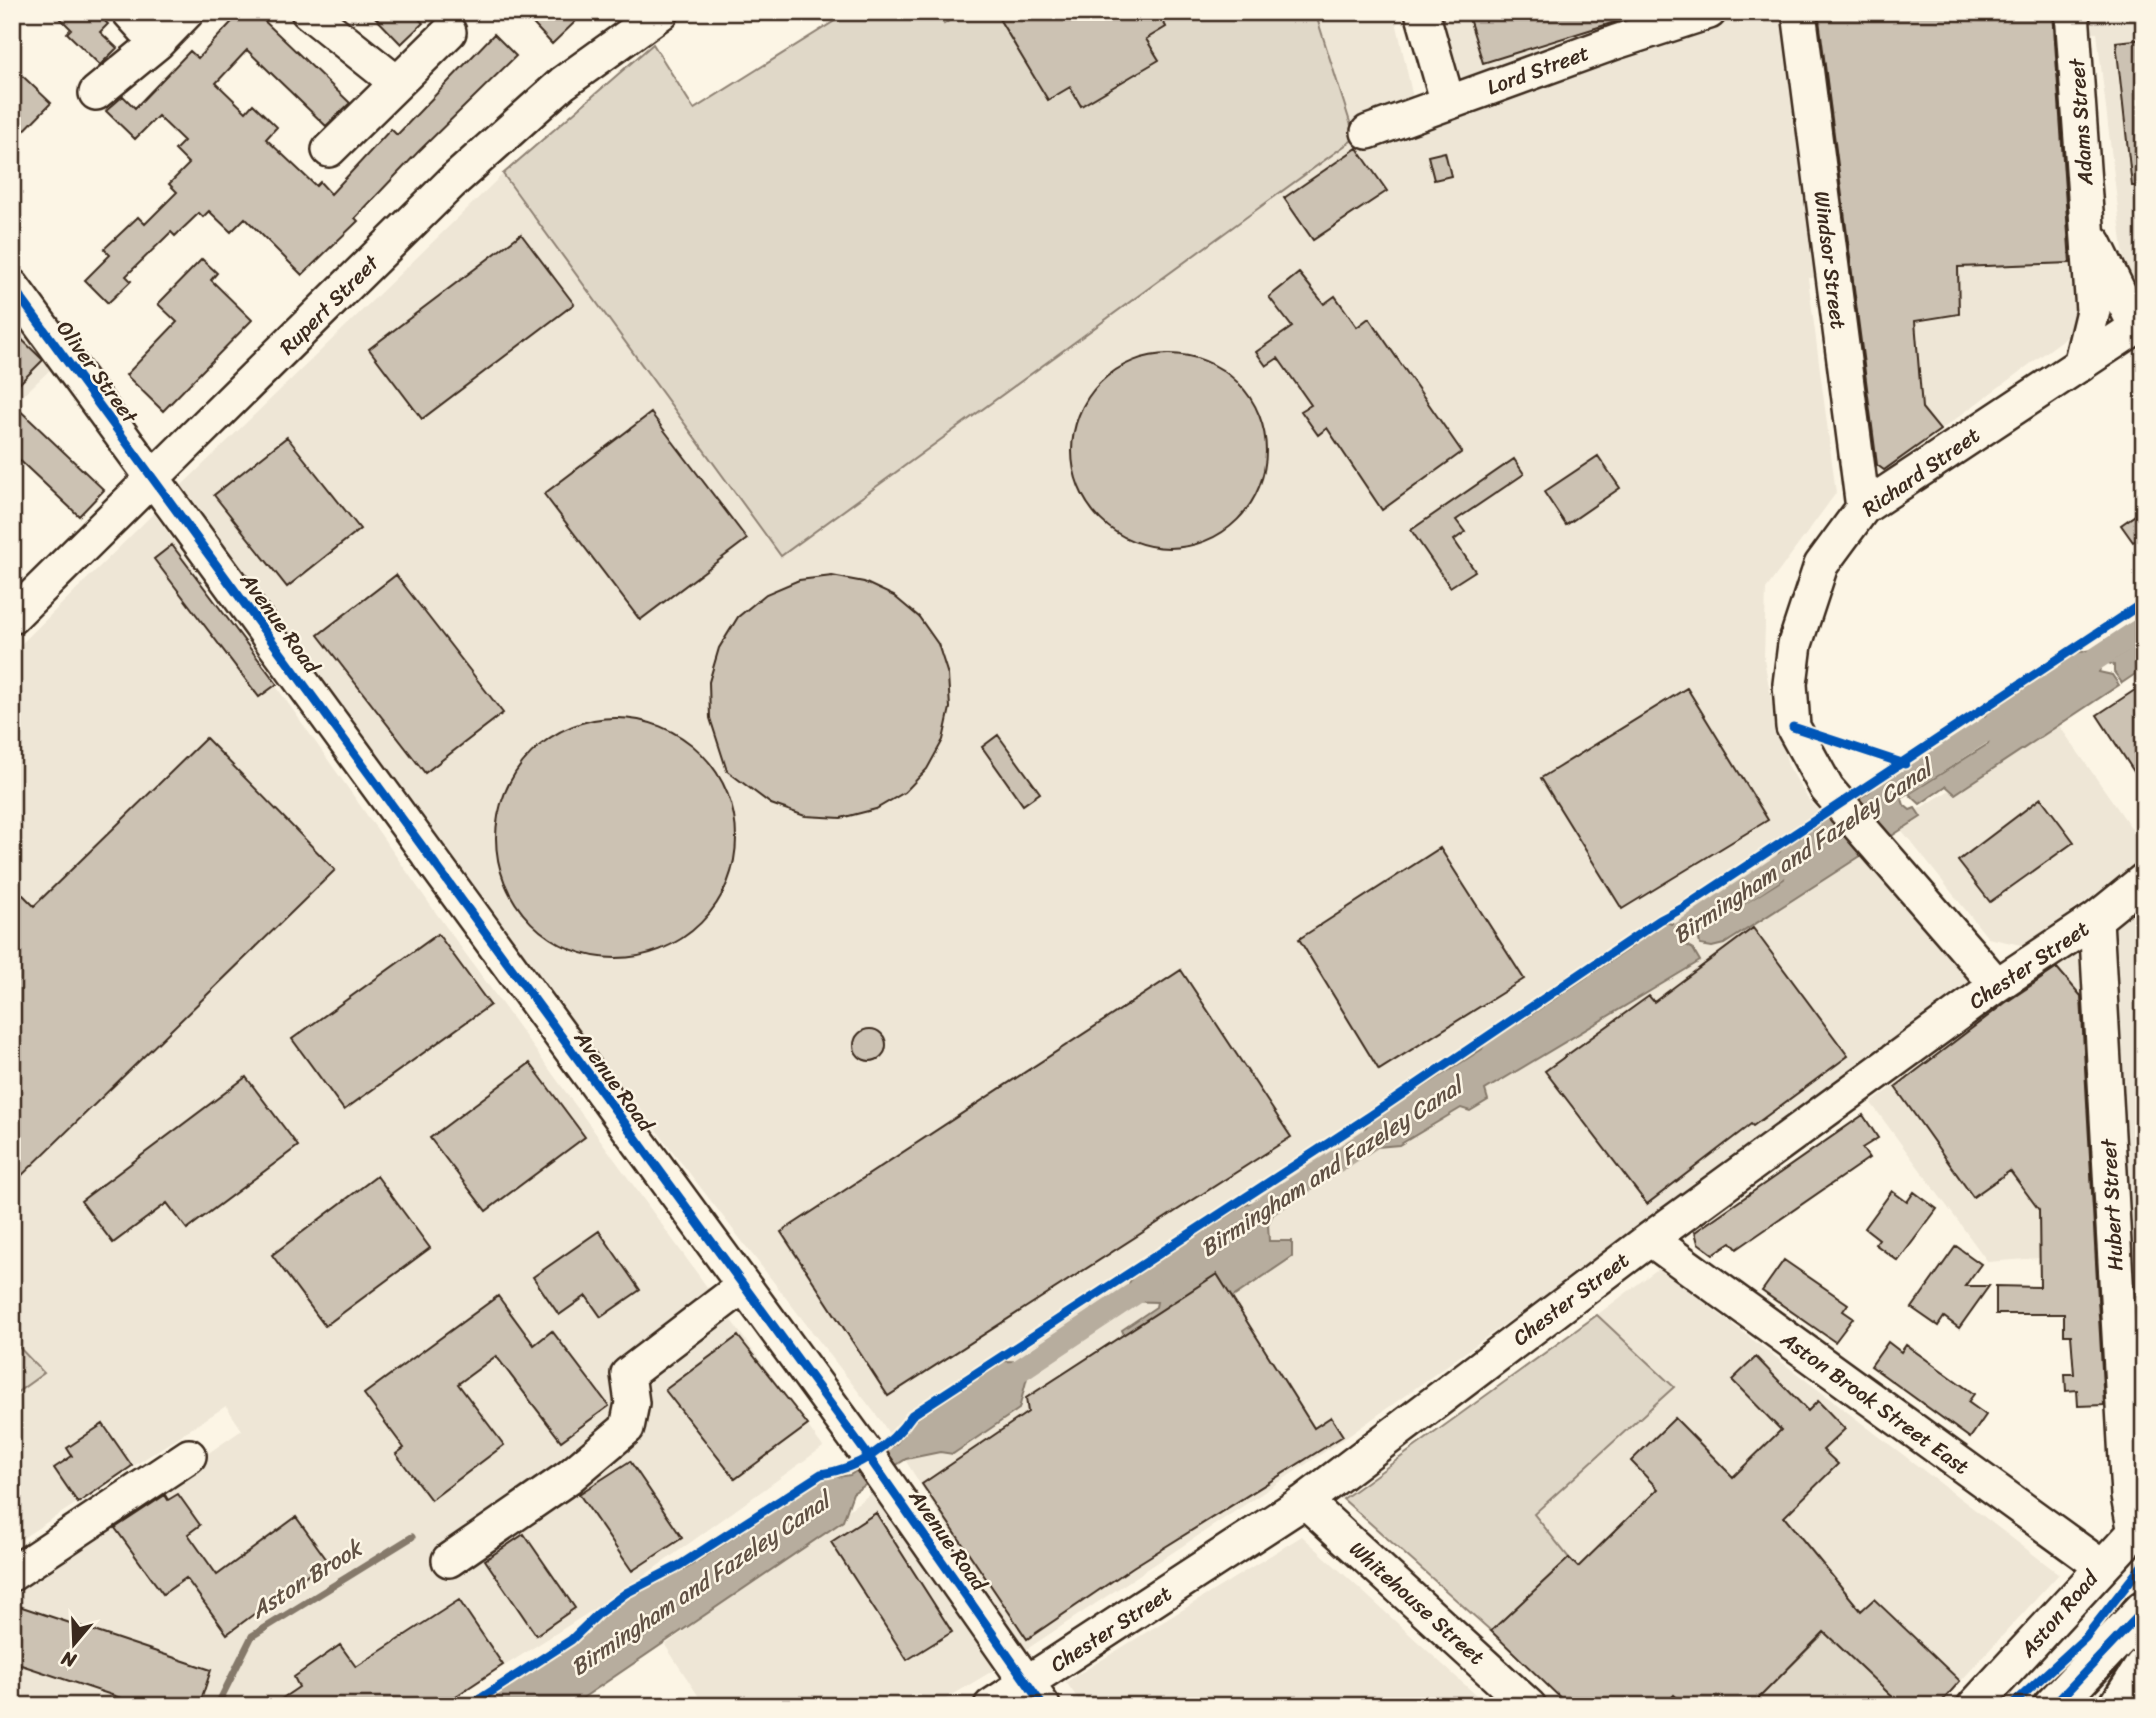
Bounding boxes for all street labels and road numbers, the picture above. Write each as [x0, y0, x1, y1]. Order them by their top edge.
street label: Lord Street [1481, 34, 1595, 106]
street label: Adams Street [2058, 56, 2104, 187]
street label: Windsor Street [1803, 189, 1857, 331]
street label: Rupert Street [270, 245, 389, 364]
street label: Oliver Street [46, 312, 149, 433]
street label: Richard Street [1854, 417, 1988, 527]
street label: Avenue Road [230, 563, 331, 683]
street label: Chester Street [1961, 910, 2097, 1020]
street label: Avenue Road [564, 1021, 665, 1141]
street label: Hubert Street [2089, 1137, 2134, 1272]
street label: Chester Street [1504, 1242, 1638, 1356]
street label: Aston Brook Street East [1772, 1321, 1978, 1485]
street label: Avenue Road [898, 1480, 998, 1601]
street label: Whitehouse Street [1340, 1531, 1494, 1675]
street label: Aston Road [2010, 1560, 2109, 1667]
street label: Chester Street [1042, 1575, 1180, 1683]

